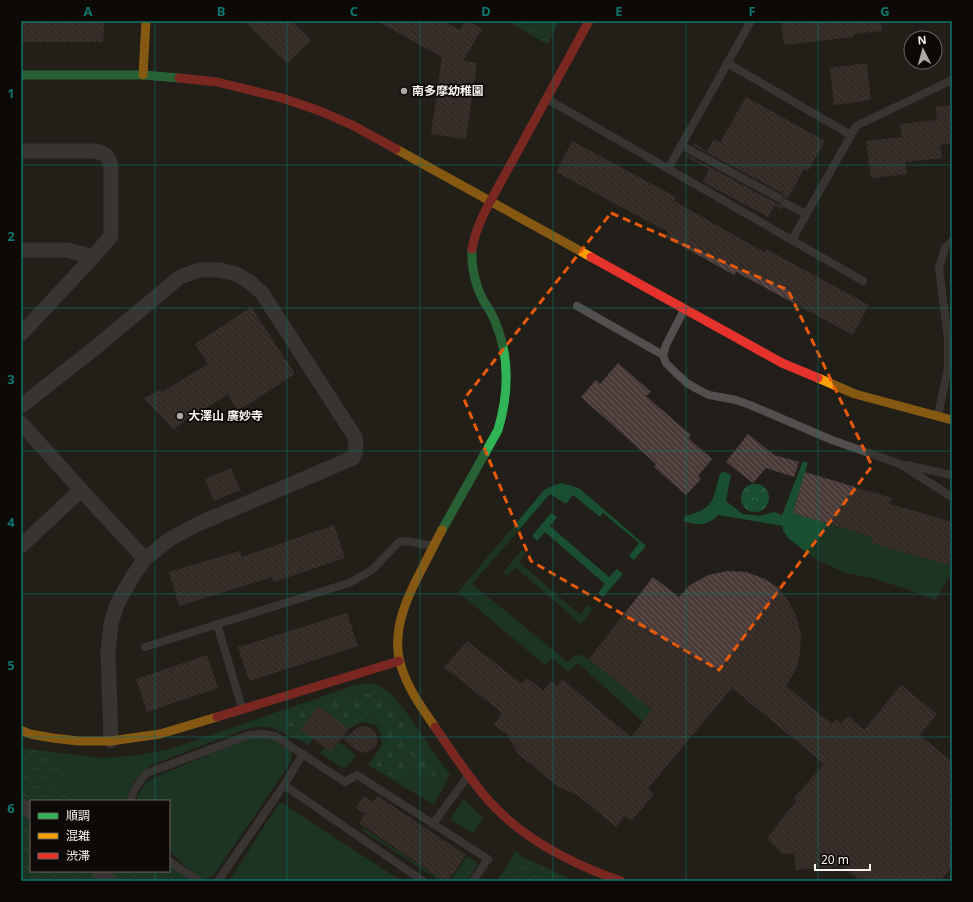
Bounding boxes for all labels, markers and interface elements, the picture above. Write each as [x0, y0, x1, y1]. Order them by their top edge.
text: A [84, 2, 93, 20]
text: B [217, 2, 225, 20]
text: C [350, 2, 358, 20]
text: D [481, 2, 491, 20]
text: E [615, 2, 623, 20]
text: F [748, 2, 756, 20]
text: G [880, 2, 890, 20]
north arrow [903, 30, 943, 70]
text: N [917, 32, 927, 47]
place label: 南多摩幼稚園 [412, 82, 484, 99]
text: 1 [7, 84, 15, 102]
marker: 南多摩幼稚園 [399, 86, 409, 96]
text: 2 [7, 227, 15, 245]
text: 3 [7, 370, 15, 388]
place label: 大澤山 廣妙寺 [188, 407, 263, 424]
marker: 大澤山 廣妙寺 [175, 411, 185, 421]
text: 4 [7, 513, 15, 531]
text: 5 [7, 656, 15, 674]
text: 6 [7, 799, 15, 817]
legend [30, 800, 170, 872]
text: 順調 [66, 807, 90, 824]
text: 混雑 [66, 827, 90, 844]
scale bar [815, 846, 870, 872]
text: 渋滞 [66, 847, 90, 864]
text: 20 m [821, 851, 849, 868]

